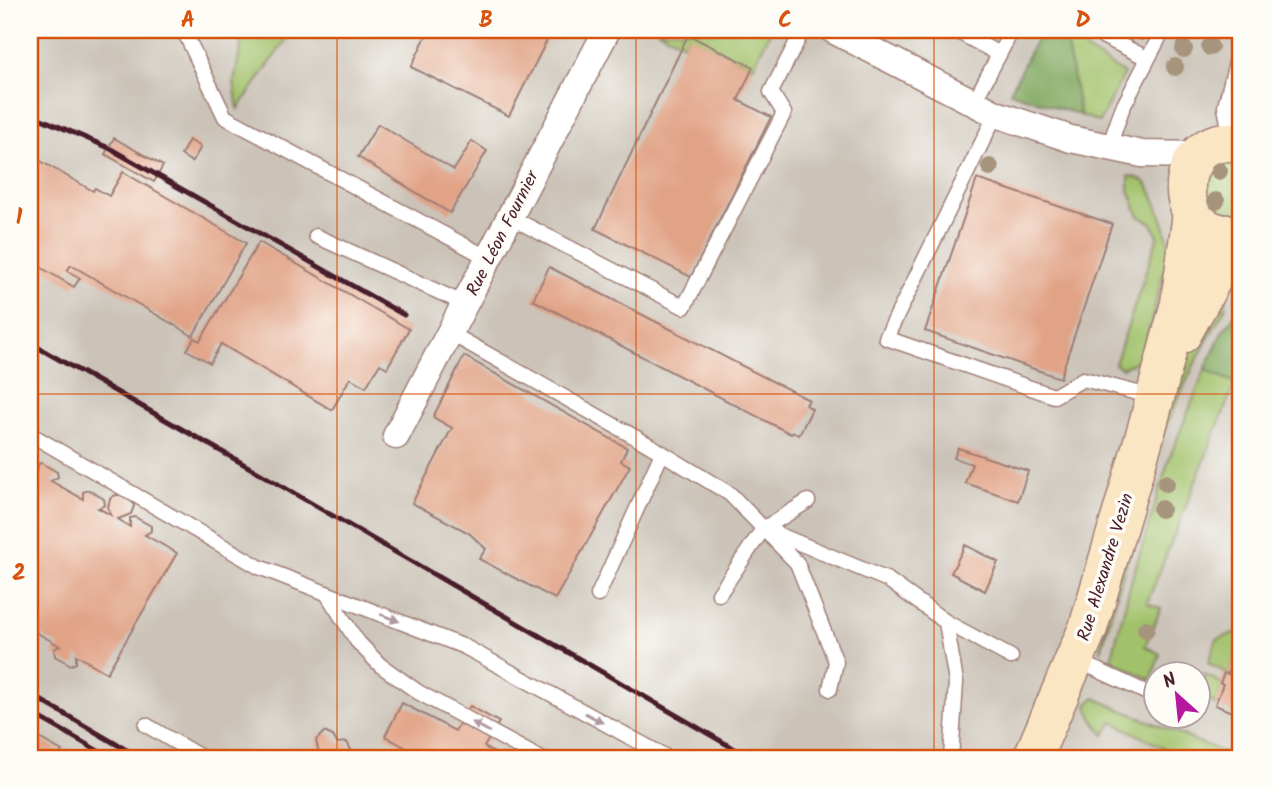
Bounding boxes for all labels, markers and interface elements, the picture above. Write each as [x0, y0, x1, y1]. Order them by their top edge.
text: A [181, 3, 195, 39]
text: B [479, 3, 493, 39]
text: C [778, 3, 792, 39]
text: D [1075, 3, 1091, 39]
street label: Rue Léon Fournier [459, 165, 548, 301]
text: 1 [16, 200, 23, 236]
street label: Rue Alexandre Vezin [1070, 490, 1143, 645]
text: 2 [12, 556, 26, 592]
one-way arrow [380, 613, 401, 624]
north arrow [1142, 660, 1212, 730]
text: N [1158, 666, 1182, 698]
one-way arrow [585, 712, 604, 724]
one-way arrow [471, 721, 491, 732]

